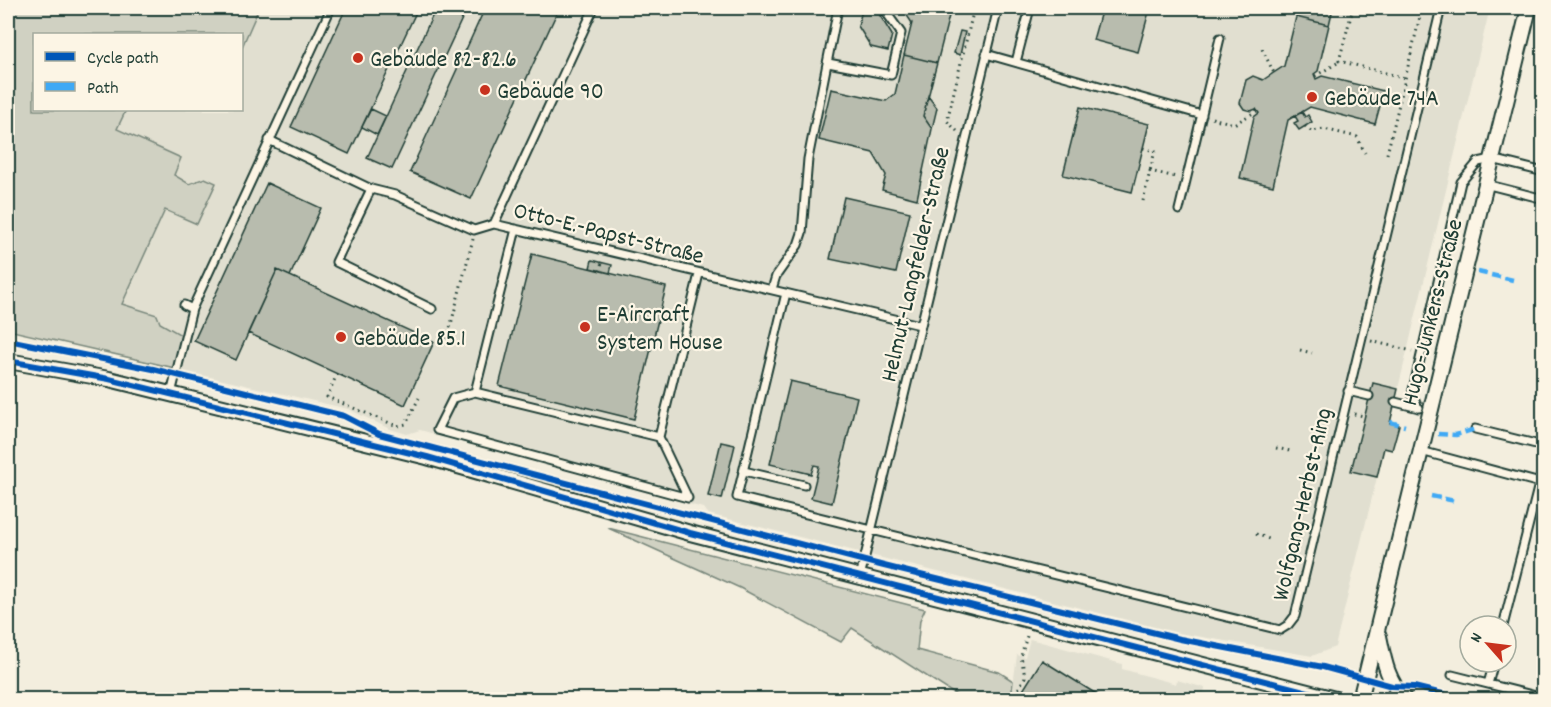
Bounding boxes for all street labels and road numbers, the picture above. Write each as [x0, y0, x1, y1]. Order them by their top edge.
street label: Helmut-Langfelder-Straße [873, 144, 961, 386]
street label: Otto-E.-Papst-Straße [509, 195, 707, 275]
street label: Hugo-Junkers-Straße [1394, 216, 1474, 410]
street label: Wolfgang-Herbst-Ring [1265, 405, 1343, 605]

